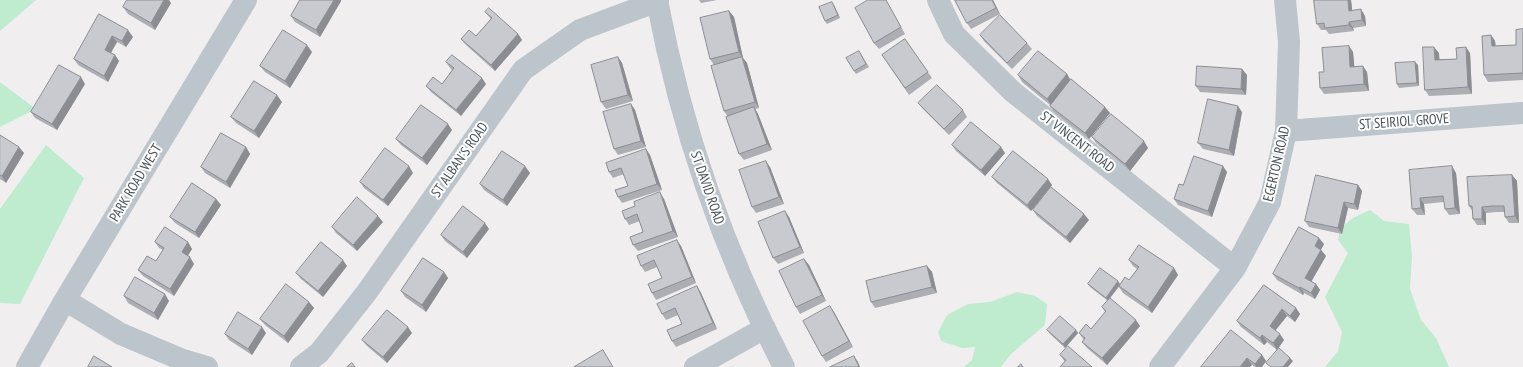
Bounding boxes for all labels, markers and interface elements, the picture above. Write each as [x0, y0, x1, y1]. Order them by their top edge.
street label: ST VINCENT ROAD [1037, 108, 1117, 176]
street label: ST SEIRIOL GROVE [1359, 110, 1449, 134]
street label: ST ALBAN'S ROAD [428, 119, 492, 201]
street label: EGERTON ROAD [1260, 125, 1294, 203]
street label: PARK ROAD WEST [106, 141, 166, 225]
street label: ST DAVID ROAD [687, 149, 727, 227]

